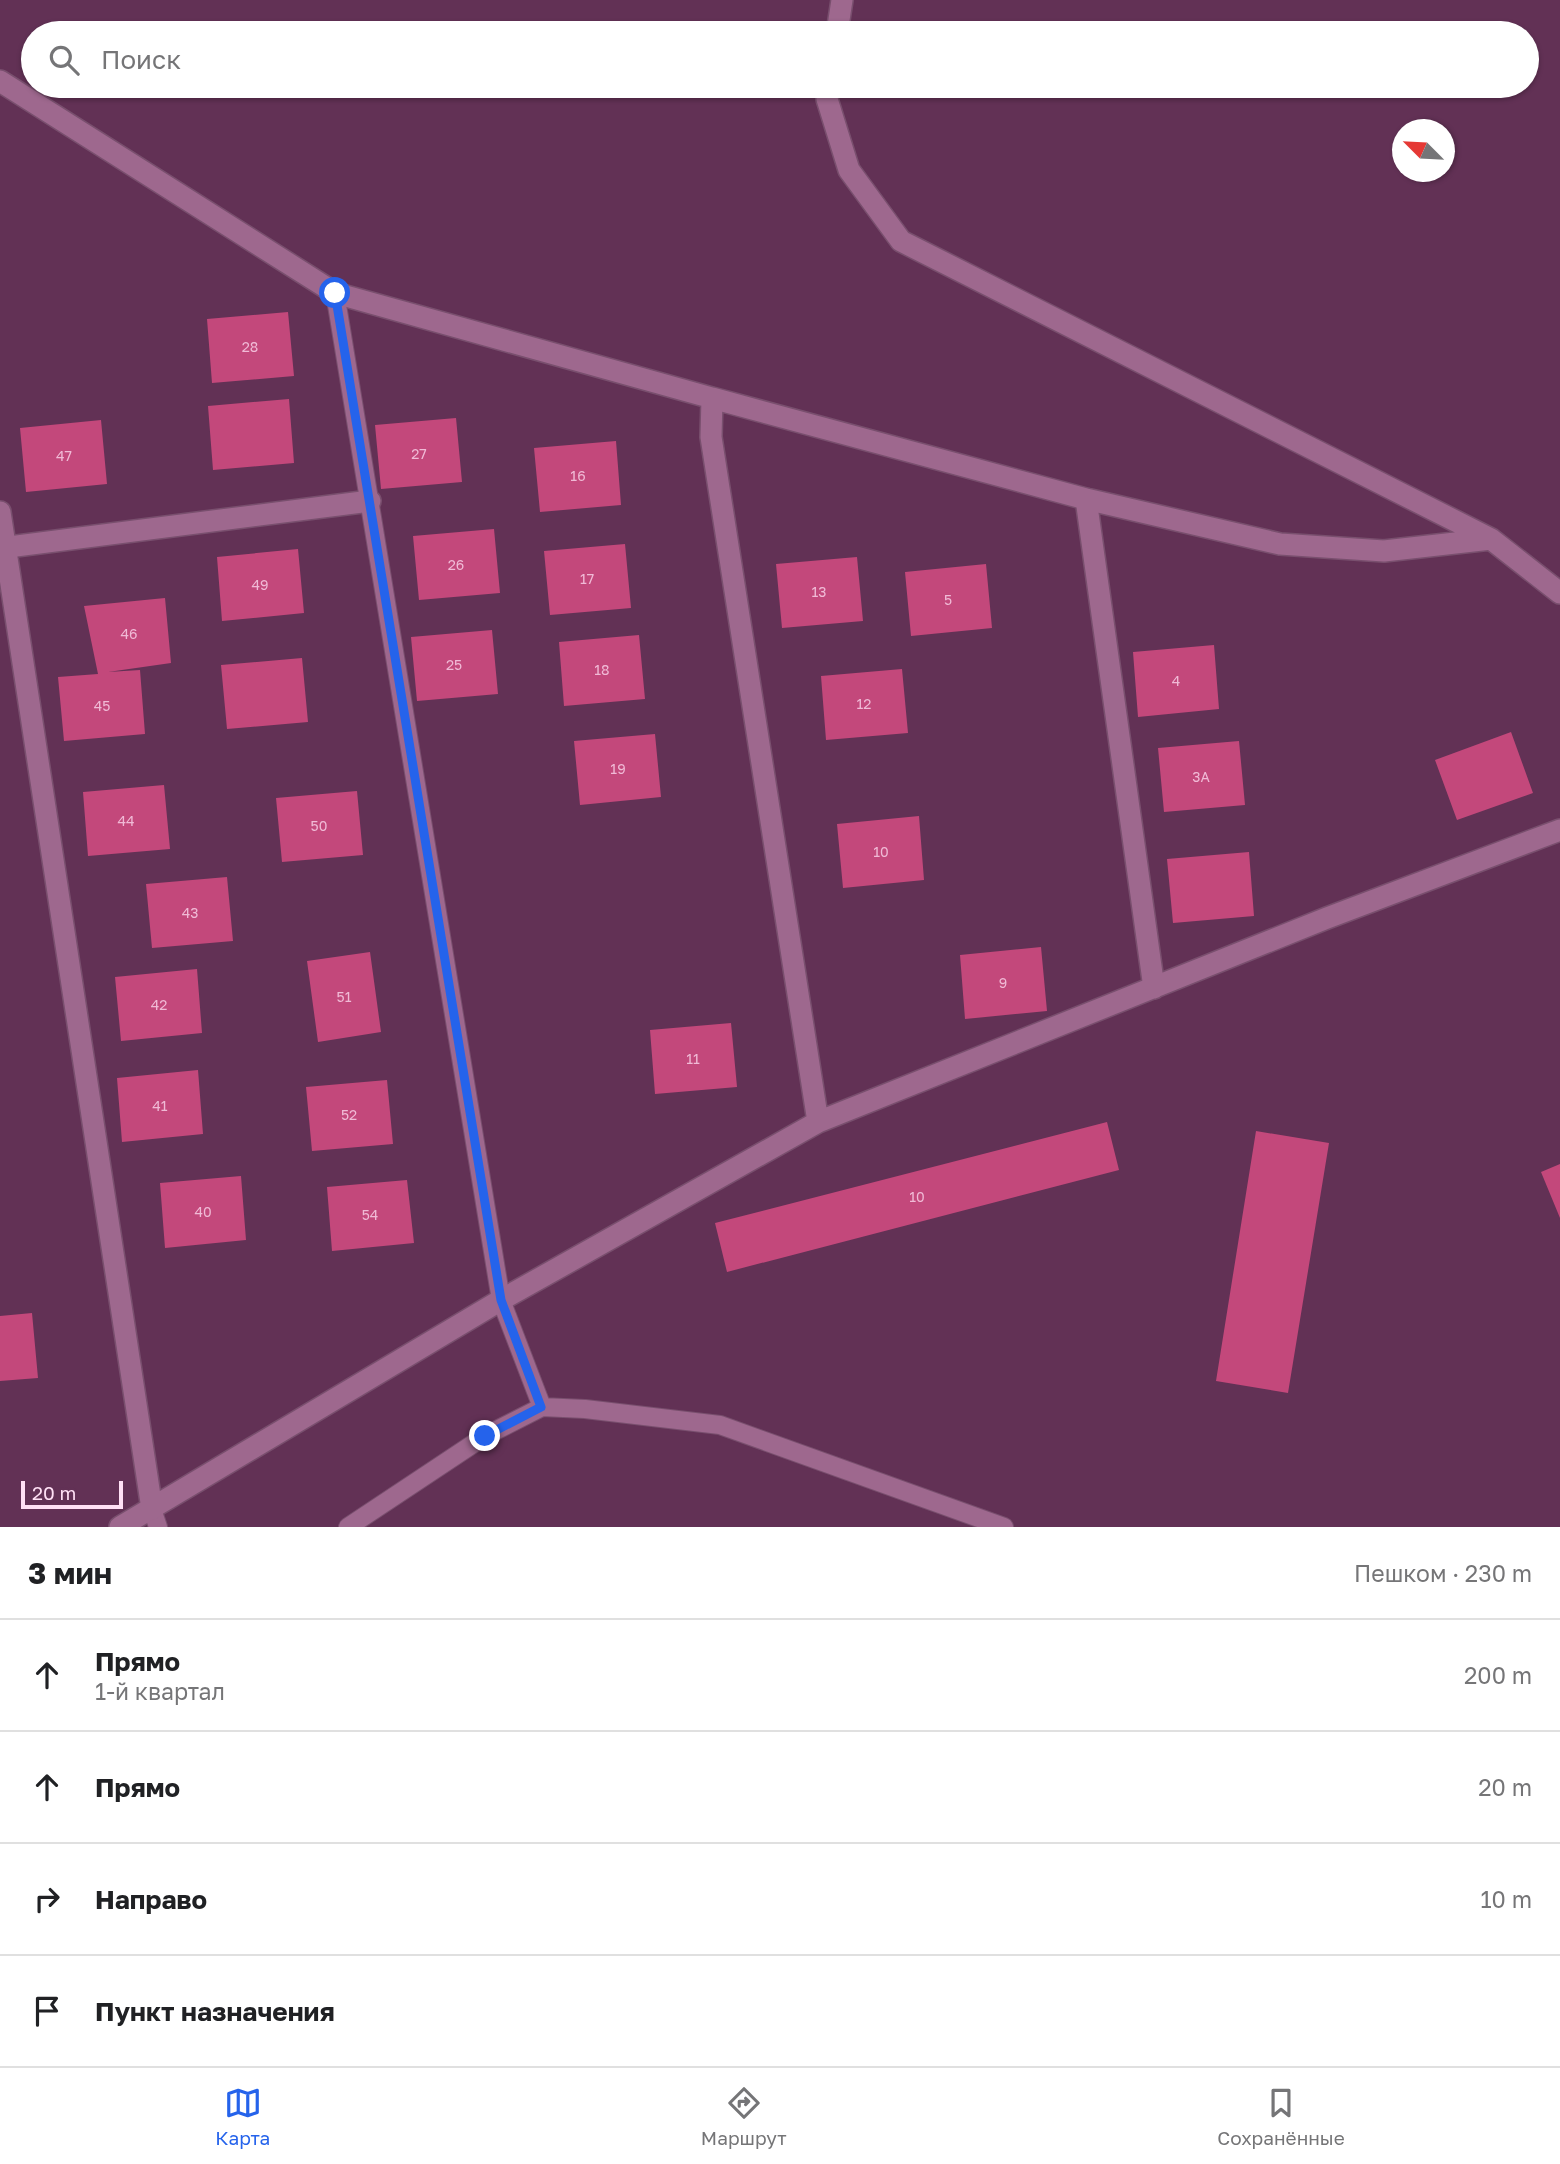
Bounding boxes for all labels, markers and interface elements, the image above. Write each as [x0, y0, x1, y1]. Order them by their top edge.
search box [21, 21, 1539, 98]
icon: search [45, 41, 83, 79]
text: Поиск [101, 44, 181, 75]
north arrow [1392, 119, 1455, 182]
route start [319, 277, 350, 308]
house number: 28 [242, 338, 258, 355]
house number: 27 [411, 445, 427, 462]
house number: 47 [56, 447, 72, 464]
house number: 16 [570, 467, 586, 484]
house number: 26 [448, 556, 464, 573]
house number: 17 [580, 570, 594, 587]
house number: 49 [251, 576, 269, 593]
house number: 13 [812, 583, 826, 600]
house number: 5 [944, 591, 952, 608]
house number: 46 [120, 625, 138, 642]
house number: 25 [446, 656, 462, 673]
house number: 18 [594, 661, 610, 678]
house number: 4 [1172, 672, 1180, 689]
house number: 12 [857, 695, 871, 712]
house number: 45 [94, 697, 110, 714]
house number: 19 [610, 760, 626, 777]
house number: 3А [1192, 768, 1210, 785]
house number: 44 [117, 812, 135, 829]
house number: 50 [311, 817, 327, 834]
house number: 10 [873, 843, 889, 860]
house number: 43 [182, 904, 198, 921]
house number: 9 [999, 974, 1007, 991]
house number: 51 [337, 988, 352, 1005]
house number: 42 [151, 996, 167, 1013]
house number: 11 [686, 1050, 700, 1067]
house number: 41 [152, 1097, 168, 1114]
house number: 52 [341, 1106, 357, 1123]
house number: 10 [909, 1188, 925, 1205]
house number: 40 [194, 1203, 212, 1220]
house number: 54 [362, 1206, 378, 1223]
route end [469, 1420, 500, 1451]
scale bar [21, 1478, 122, 1510]
text: 20 m [32, 1481, 76, 1504]
text: 3 мин [28, 1555, 112, 1591]
text: Пешком · 230 m [1354, 1559, 1532, 1587]
text: Прямо [95, 1646, 180, 1677]
icon: ahead [28, 1656, 66, 1694]
text: 200 m [1464, 1661, 1532, 1689]
text: 1-й квартал [95, 1677, 225, 1705]
icon: ahead [28, 1768, 66, 1806]
text: Прямо [95, 1772, 180, 1803]
text: 20 m [1478, 1773, 1532, 1801]
icon: right [28, 1880, 66, 1918]
text: Направо [95, 1884, 207, 1915]
text: 10 m [1480, 1885, 1532, 1913]
icon: arrive [28, 1992, 66, 2030]
text: Пункт назначения [95, 1996, 335, 2027]
tab: Карта [215, 2084, 270, 2149]
tab: Маршрут [701, 2084, 787, 2149]
tab: Сохранённые [1217, 2084, 1345, 2149]

